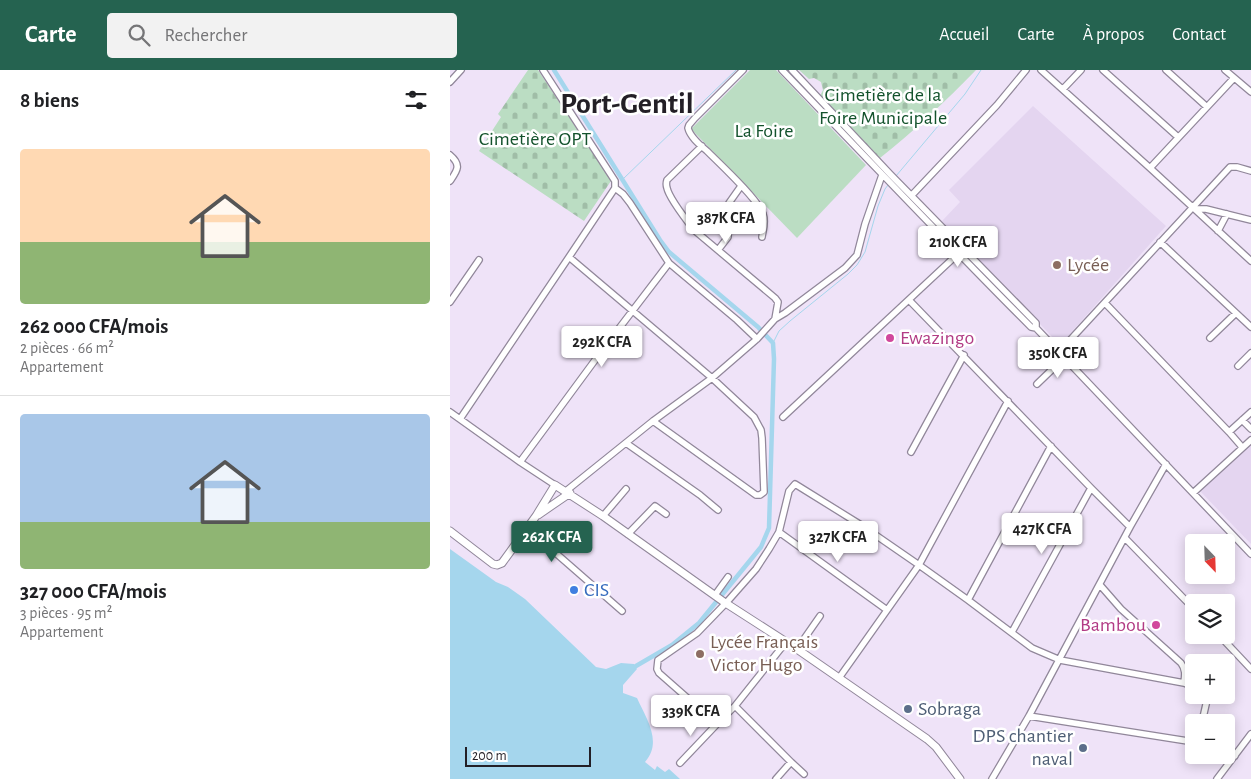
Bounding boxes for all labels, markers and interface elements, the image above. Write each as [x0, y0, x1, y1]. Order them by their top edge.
search box [107, 13, 457, 58]
icon: search [125, 21, 153, 49]
text: Carte [25, 23, 77, 47]
text: Rechercher [165, 26, 247, 45]
text: Accueil [939, 26, 990, 44]
text: Carte [1018, 26, 1055, 44]
text: À propos [1083, 26, 1144, 44]
text: Contact [1172, 26, 1226, 44]
park label: Cimetière de la Foire Municipale [819, 85, 947, 128]
icon: filters [402, 86, 430, 114]
district label: Port-Gentil [560, 89, 694, 119]
text: 8 biens [20, 90, 79, 111]
park label: La Foire [734, 121, 794, 141]
park label: Cimetière OPT [479, 129, 592, 149]
icon: home [180, 181, 270, 271]
pin: 387K CFA [674, 202, 778, 244]
text: 387K CFA [697, 210, 755, 226]
pin: 210K CFA [906, 226, 1010, 268]
text: 210K CFA [929, 234, 987, 250]
place label: Lycée [1067, 255, 1109, 275]
marker: Lycée [1051, 259, 1063, 271]
text: 262 000 CFA/mois [20, 316, 168, 337]
pin: 292K CFA [550, 326, 654, 368]
place label: Ewazingo [900, 328, 974, 348]
marker: Ewazingo [884, 332, 896, 344]
text: 292K CFA [572, 334, 632, 350]
pin: 350K CFA [1006, 336, 1110, 379]
text: 2 pièces · 66 m² [20, 340, 114, 356]
text: 350K CFA [1029, 345, 1087, 361]
text: Appartement [20, 359, 103, 375]
icon: home [180, 447, 270, 537]
pin: 427K CFA [990, 512, 1094, 555]
pin: 262K CFA [500, 520, 604, 563]
pin: 327K CFA [786, 520, 890, 563]
text: 427K CFA [1012, 521, 1072, 537]
text: 262K CFA [522, 529, 582, 545]
text: 327K CFA [809, 529, 867, 545]
north arrow [1185, 534, 1235, 584]
map controls [1185, 534, 1235, 764]
place label: CIS [584, 580, 609, 600]
text: 327 000 CFA/mois [20, 581, 167, 602]
marker: CIS [568, 584, 580, 596]
button: layers [1185, 594, 1235, 644]
text: 3 pièces · 95 m² [20, 605, 112, 621]
place label: Bambou [1080, 615, 1146, 635]
marker: Bambou [1150, 619, 1162, 631]
text: Appartement [20, 624, 103, 640]
place label: Lycée Français Victor Hugo [710, 632, 818, 675]
marker: Lycée Français Victor Hugo [694, 648, 706, 660]
button: + [1185, 654, 1235, 704]
pin: 339K CFA [639, 694, 743, 737]
place label: Sobraga [918, 699, 981, 719]
text: 339K CFA [662, 703, 720, 719]
marker: Sobraga [902, 703, 914, 715]
button: − [1185, 714, 1235, 764]
place label: DPS chantier naval [973, 726, 1074, 769]
marker: DPS chantier naval [1077, 742, 1089, 754]
scale bar [465, 744, 591, 767]
text: 200 m [472, 749, 507, 763]

